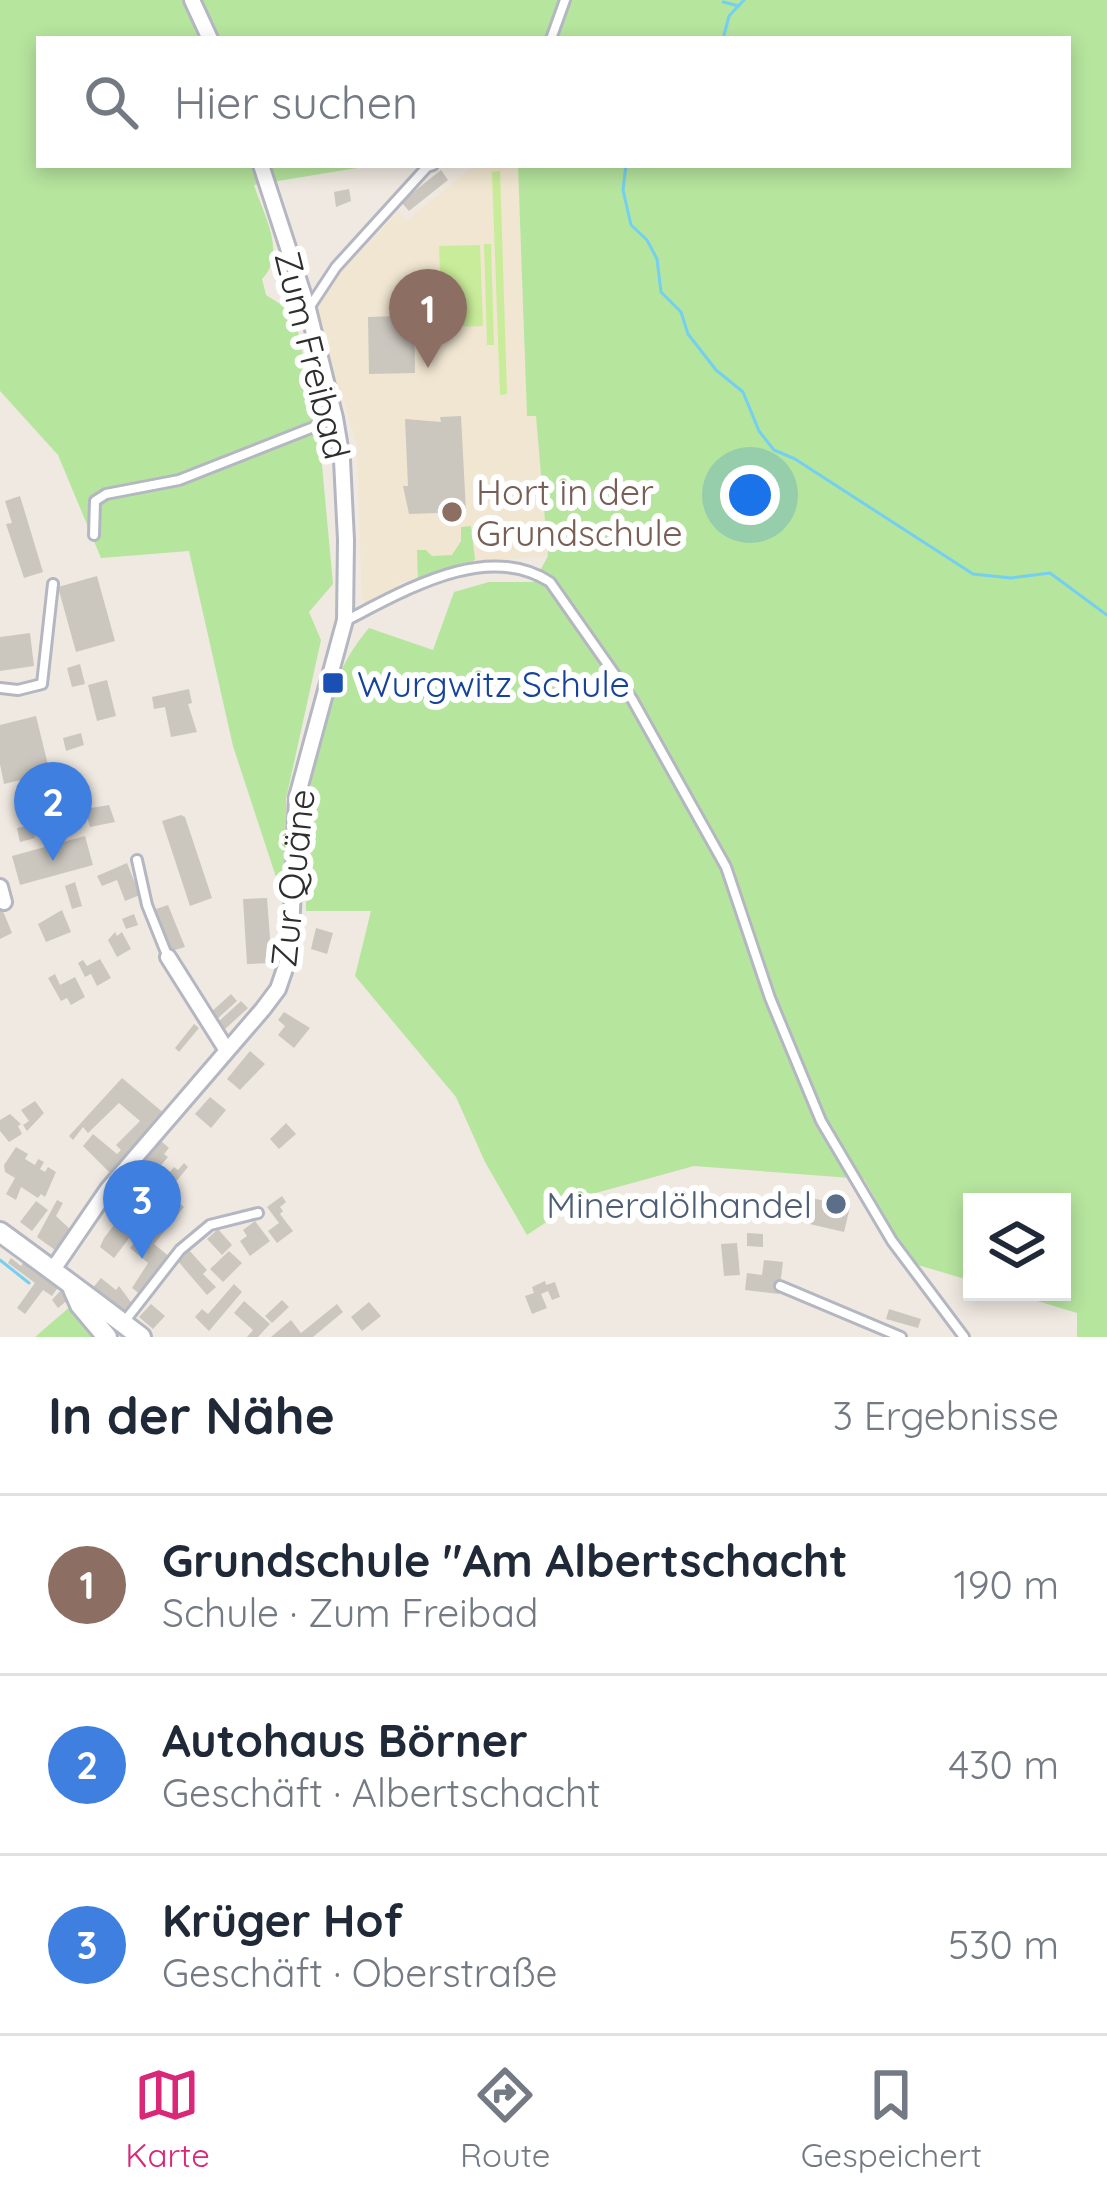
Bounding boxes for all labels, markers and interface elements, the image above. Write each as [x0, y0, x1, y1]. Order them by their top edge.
search box [36, 36, 1071, 168]
icon: search [78, 69, 144, 135]
text: Hier suchen [174, 74, 418, 130]
street label: Zum Freibad [265, 246, 361, 464]
pin: 1 [389, 269, 467, 368]
your location [720, 465, 780, 525]
place label: Hort in der Grundschule [476, 469, 683, 555]
marker: Hort in der Grundschule [439, 499, 465, 525]
place label: Wurgwitz Schule [357, 661, 630, 706]
marker: Wurgwitz Schule [320, 670, 346, 696]
pin: 2 [14, 762, 92, 861]
street label: Zur Quäne [260, 787, 324, 969]
pin: 3 [103, 1160, 181, 1259]
place label: Mineralölhandel [546, 1182, 812, 1227]
marker: Mineralölhandel [823, 1191, 849, 1217]
map controls [963, 1193, 1071, 1301]
button: layers [963, 1193, 1071, 1301]
text: In der Nähe [48, 1383, 335, 1447]
text: 3 Ergebnisse [833, 1391, 1059, 1440]
text: Grundschule "Am Albertschacht [162, 1532, 848, 1588]
text: 1 [79, 1560, 95, 1609]
text: 190 m [953, 1560, 1059, 1609]
text: Schule · Zum Freibad [162, 1588, 538, 1637]
text: Autohaus Börner [162, 1712, 528, 1768]
text: 2 [76, 1740, 98, 1789]
text: 430 m [949, 1740, 1059, 1789]
text: Geschäft · Albertschacht [162, 1768, 600, 1817]
text: Krüger Hof [162, 1892, 403, 1948]
text: 3 [77, 1920, 97, 1969]
text: 530 m [948, 1920, 1059, 1969]
text: Geschäft · Oberstraße [162, 1948, 558, 1997]
tab: Karte [125, 2062, 210, 2175]
tab: Route [460, 2062, 550, 2175]
tab: Gespeichert [801, 2062, 982, 2175]

